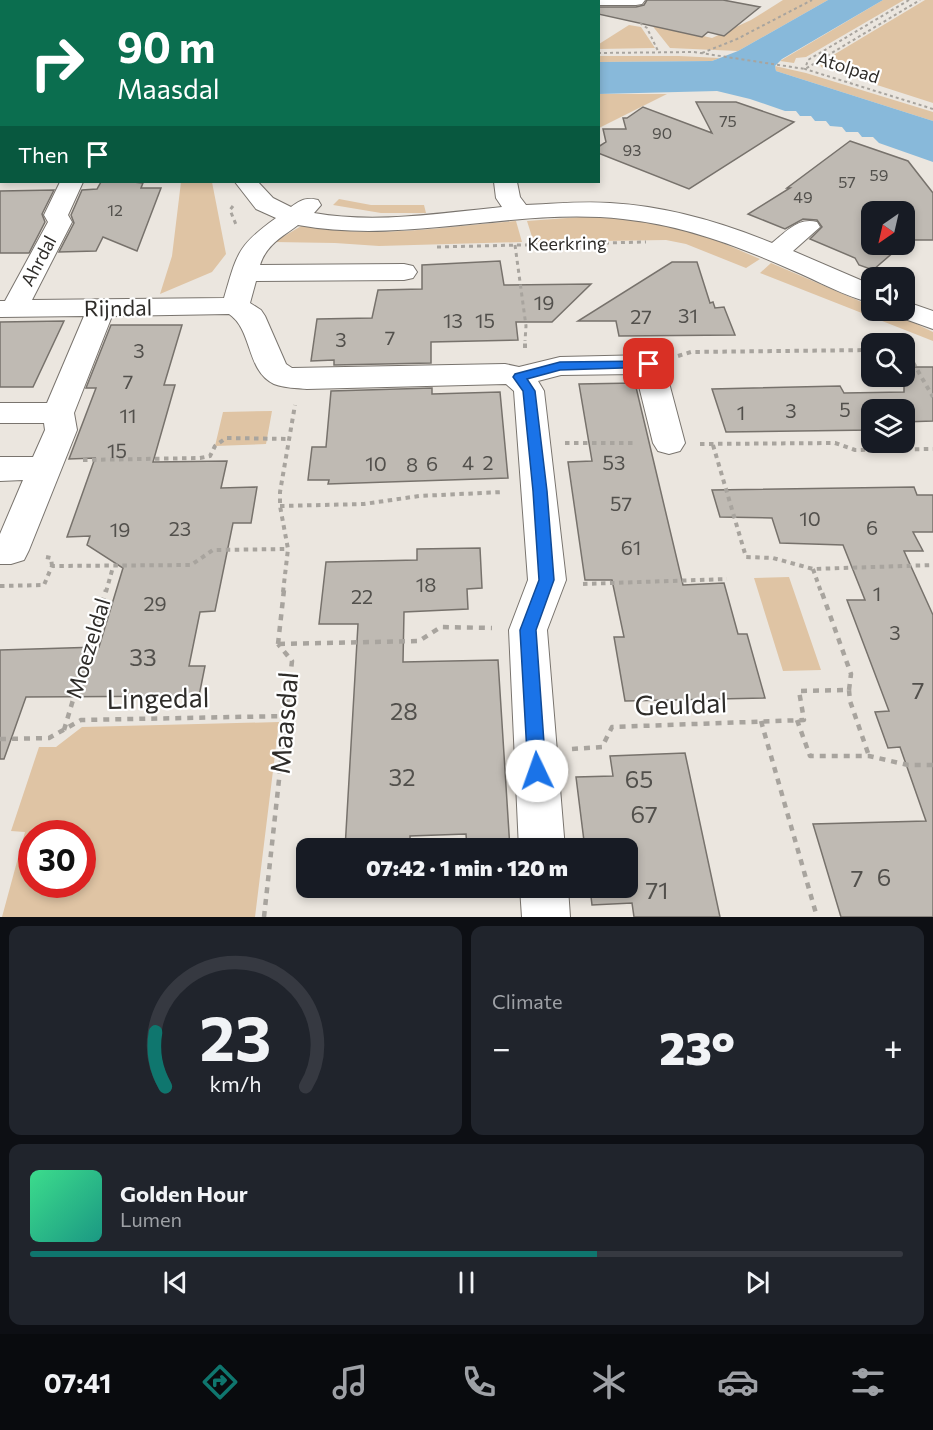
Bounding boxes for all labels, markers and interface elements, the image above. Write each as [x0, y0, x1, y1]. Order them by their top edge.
text: 90 m [117, 20, 216, 72]
icon: right [18, 24, 96, 102]
street label: Atolpad [814, 47, 882, 88]
text: Maasdal [117, 72, 220, 105]
house number: 75 [719, 111, 737, 130]
house number: 90 [652, 123, 672, 142]
icon: arrive [81, 138, 114, 171]
house number: 93 [623, 140, 641, 159]
text: Then [18, 141, 69, 168]
house number: 59 [870, 165, 888, 184]
house number: 57 [838, 172, 856, 191]
house number: 49 [793, 187, 813, 206]
house number: 12 [107, 200, 123, 219]
north arrow [861, 201, 915, 255]
map controls [861, 201, 915, 453]
street label: Keerkring [527, 231, 607, 255]
street label: Ahrdal [16, 232, 61, 290]
button: sound [861, 267, 915, 321]
house number: 19 [534, 290, 554, 314]
street label: Rijndal [84, 293, 152, 322]
house number: 31 [678, 303, 698, 327]
house number: 27 [630, 304, 652, 328]
house number: 13 [443, 308, 463, 332]
house number: 15 [475, 308, 495, 332]
house number: 7 [385, 325, 395, 349]
house number: 3 [335, 327, 347, 351]
button: search [861, 333, 915, 387]
house number: 3 [133, 338, 145, 362]
pin [623, 338, 674, 389]
icon: arrive [632, 347, 665, 380]
house number: 7 [123, 369, 133, 393]
house number: 5 [839, 397, 851, 421]
house number: 3 [785, 398, 797, 422]
button: layers [861, 399, 915, 453]
house number: 1 [737, 400, 745, 424]
house number: 11 [119, 403, 137, 427]
house number: 15 [107, 438, 127, 462]
house number: 4 [462, 450, 474, 474]
house number: 2 [482, 450, 494, 474]
house number: 53 [603, 450, 625, 474]
house number: 10 [365, 451, 387, 475]
house number: 6 [426, 451, 438, 475]
house number: 8 [406, 452, 418, 476]
house number: 57 [610, 491, 632, 515]
house number: 10 [799, 506, 821, 530]
house number: 6 [866, 515, 878, 539]
house number: 23 [169, 516, 191, 540]
house number: 19 [110, 517, 130, 541]
house number: 61 [621, 535, 641, 559]
house number: 18 [416, 572, 436, 596]
house number: 1 [873, 581, 881, 605]
house number: 22 [351, 584, 373, 608]
house number: 29 [143, 591, 167, 615]
street label: Moezeldal [59, 594, 116, 701]
house number: 3 [889, 620, 901, 644]
house number: 33 [129, 642, 157, 671]
street label: Maasdal [263, 670, 304, 775]
house number: 7 [912, 675, 924, 704]
street label: Lingedal [106, 680, 210, 715]
street label: Geuldal [634, 685, 728, 722]
house number: 28 [390, 696, 418, 725]
position arrow [505, 739, 569, 803]
house number: 32 [389, 762, 415, 791]
house number: 65 [625, 764, 653, 793]
house number: 67 [630, 799, 658, 828]
speed limit sign: 30 [18, 820, 96, 898]
text: 07:42 · 1 min · 120 m [366, 854, 568, 881]
house number: 6 [877, 862, 891, 891]
house number: 7 [851, 863, 863, 892]
house number: 71 [646, 875, 668, 904]
text: Climate [492, 989, 562, 1013]
text: 23 [200, 998, 271, 1074]
text: 23° [659, 1019, 735, 1074]
text: − [492, 1026, 511, 1067]
text: + [884, 1026, 903, 1067]
text: km/h [209, 1071, 262, 1097]
text: Golden Hour [120, 1180, 248, 1207]
text: Lumen [120, 1207, 182, 1231]
icon: previous [159, 1266, 192, 1299]
icon: pause [450, 1266, 483, 1299]
icon: next [741, 1266, 774, 1299]
icon: directions [199, 1361, 241, 1403]
icon: music [329, 1361, 371, 1403]
icon: phone [458, 1361, 500, 1403]
icon: climate [588, 1361, 630, 1403]
icon: car [717, 1361, 759, 1403]
icon: filters [847, 1361, 889, 1403]
text: 07:41 [44, 1366, 111, 1399]

